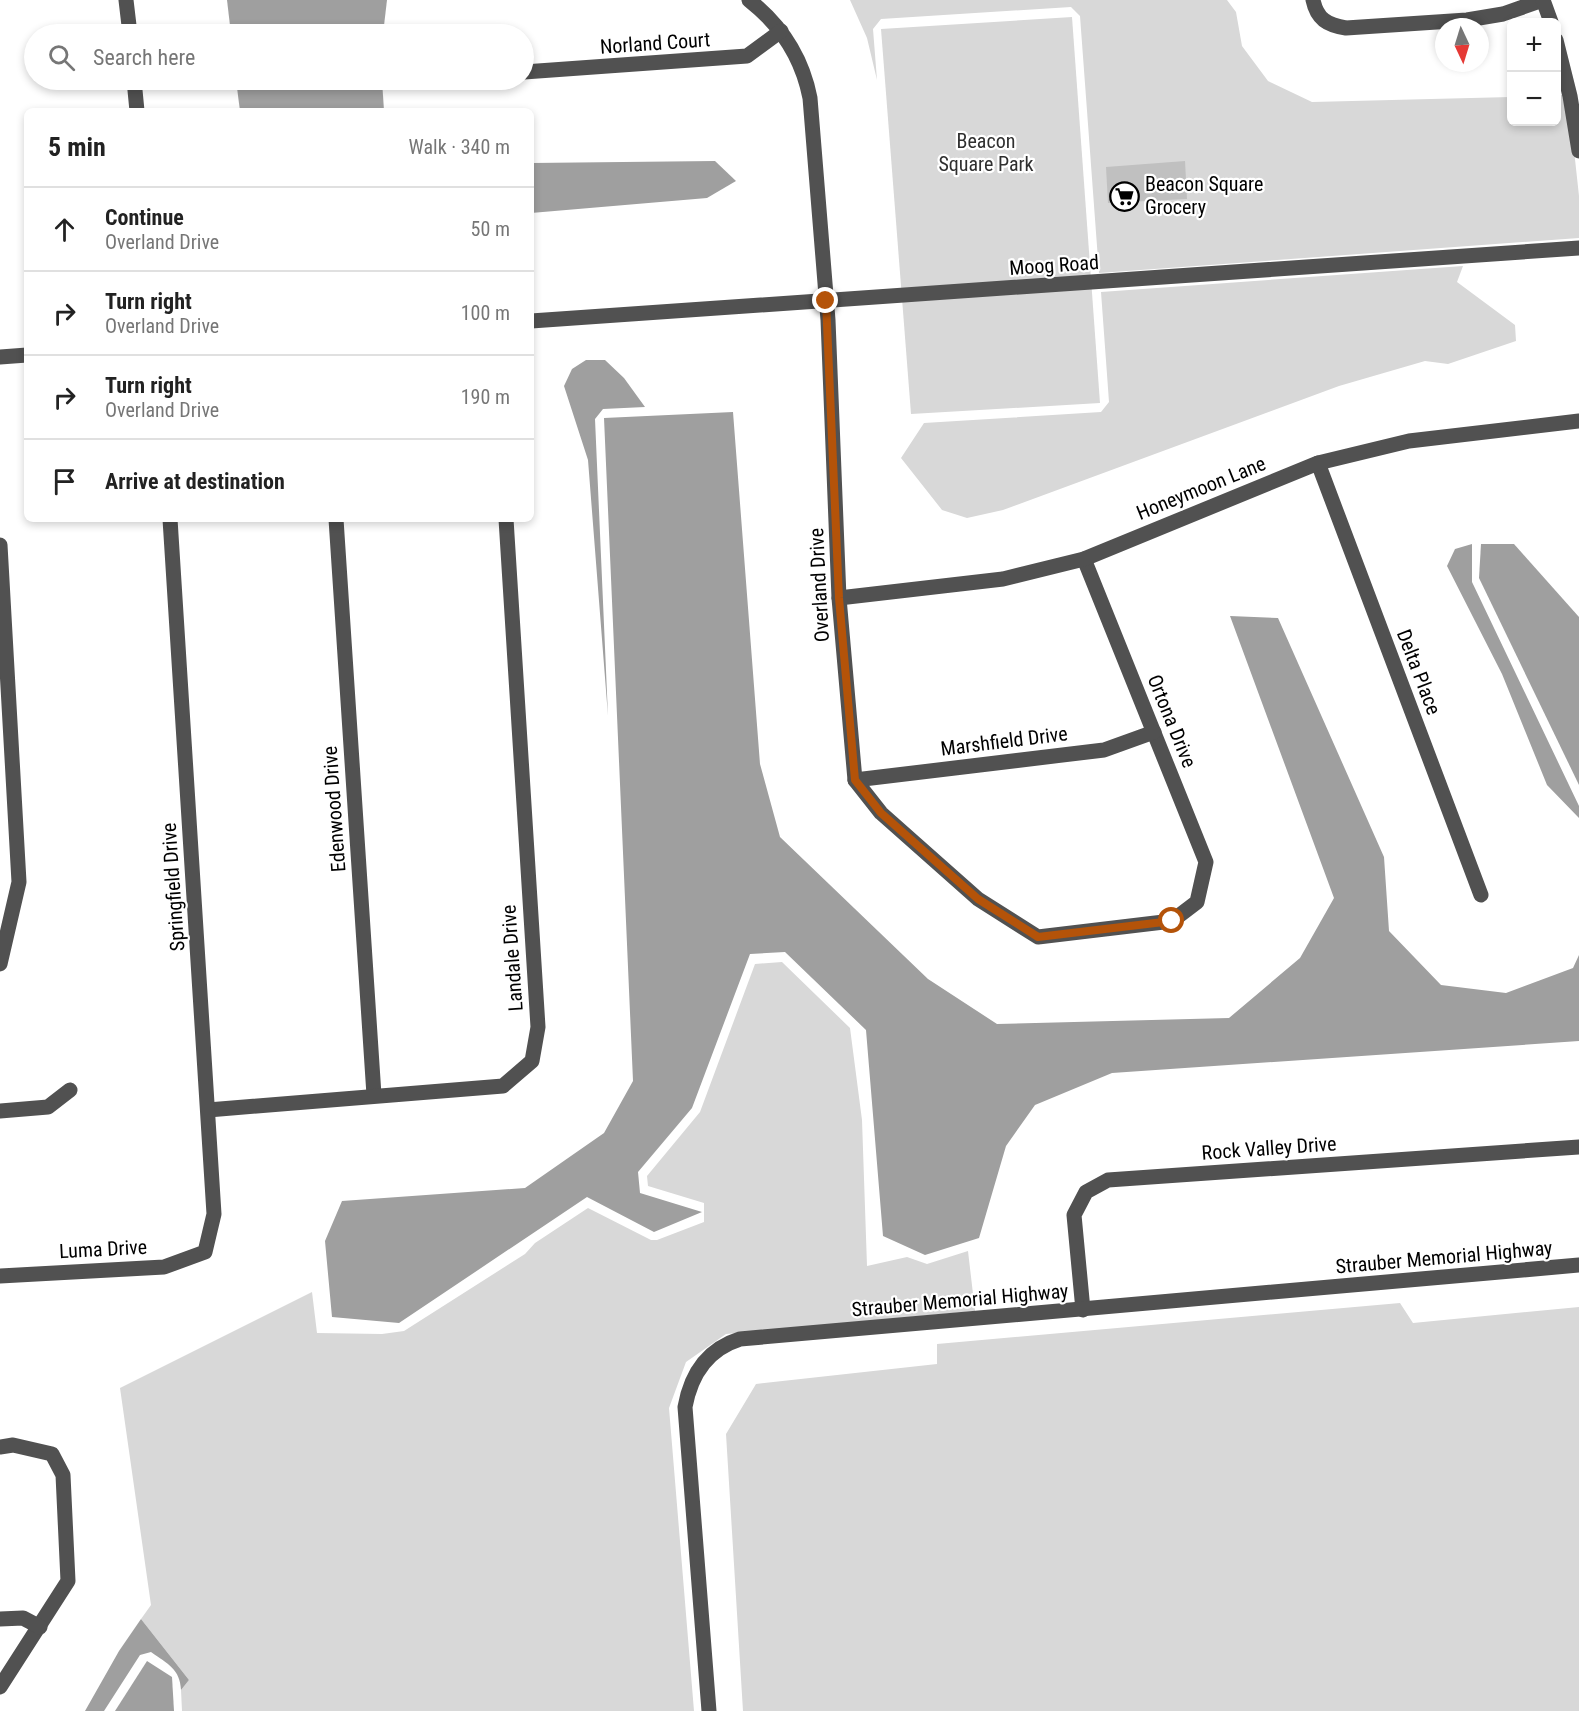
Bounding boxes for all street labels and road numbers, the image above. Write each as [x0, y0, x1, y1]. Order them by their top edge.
street label: Norland Court [599, 27, 711, 59]
street label: Moog Road [1008, 250, 1100, 280]
street label: Honeymoon Lane [1133, 451, 1269, 525]
street label: Overland Drive [804, 527, 834, 643]
street label: Delta Place [1392, 626, 1446, 718]
street label: Ortona Drive [1142, 671, 1202, 771]
street label: Marshfield Drive [939, 721, 1069, 761]
street label: Edenwood Drive [318, 745, 350, 873]
street label: Springfield Drive [157, 822, 189, 952]
street label: Landale Drive [496, 904, 528, 1012]
street label: Rock Valley Drive [1201, 1131, 1337, 1165]
street label: Luma Drive [58, 1235, 148, 1263]
street label: Strauber Memorial Highway [1335, 1236, 1553, 1278]
street label: Strauber Memorial Highway [851, 1279, 1069, 1321]

